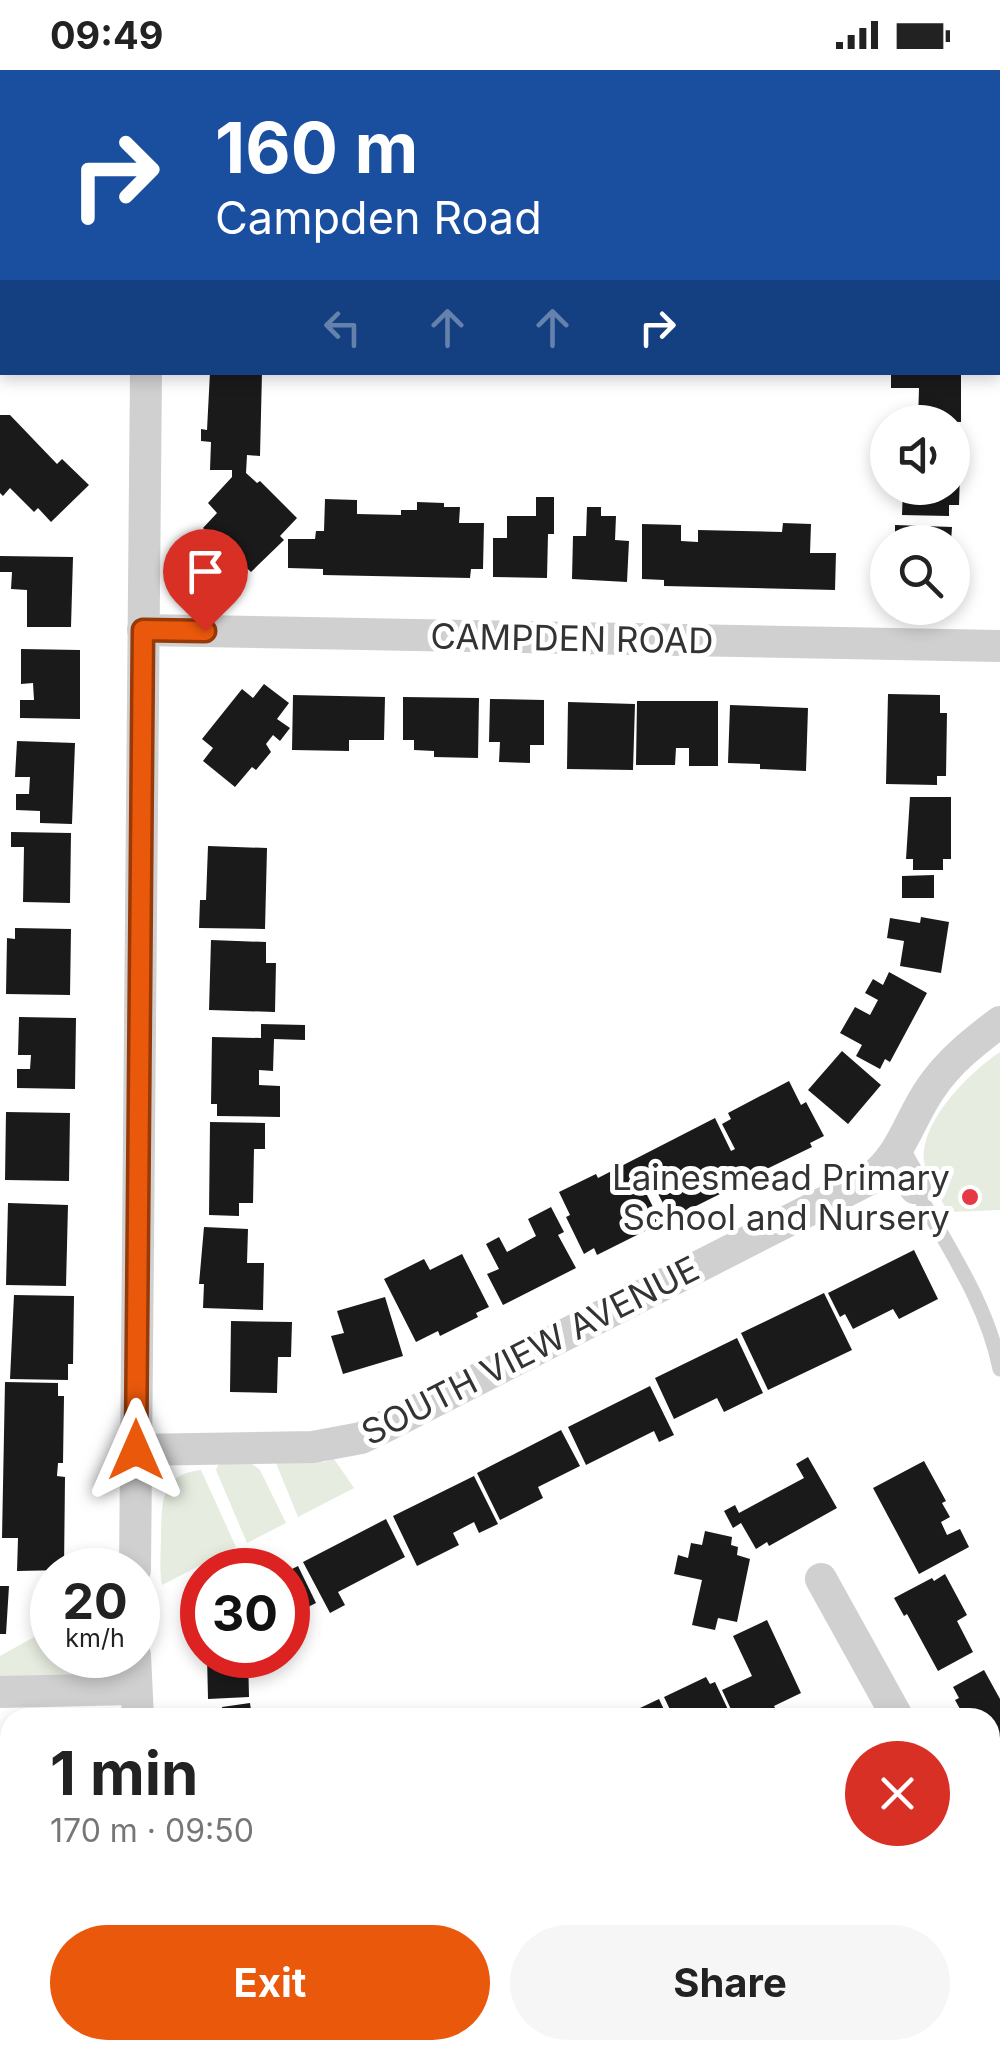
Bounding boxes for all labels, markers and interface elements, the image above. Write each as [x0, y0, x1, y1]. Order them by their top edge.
text: 09:49 [50, 12, 163, 58]
text: 160 m [215, 105, 418, 190]
icon: right [50, 110, 180, 240]
text: Campden Road [215, 190, 542, 245]
icon: left [315, 300, 370, 355]
icon: ahead [420, 300, 475, 355]
icon: ahead [525, 300, 580, 355]
icon: right [630, 300, 685, 355]
map controls [870, 405, 970, 625]
button: sound [870, 405, 970, 505]
button: search [870, 525, 970, 625]
pin [163, 529, 248, 632]
icon: arrive [178, 544, 233, 599]
street label: CAMPDEN ROAD [430, 615, 714, 661]
place label: Lainesmead Primary School and Nursery [612, 1156, 950, 1238]
marker: Lainesmead Primary School and Nursery [959, 1186, 981, 1208]
street label: SOUTH VIEW AVENUE [354, 1247, 706, 1453]
position arrow [84, 1398, 188, 1502]
speed limit sign: 30 [180, 1548, 310, 1678]
text: 20 [62, 1571, 128, 1631]
text: km/h [65, 1623, 125, 1653]
text: 1 min [50, 1737, 198, 1809]
button: close [845, 1741, 950, 1846]
text: 170 m · 09:50 [50, 1811, 254, 1850]
button: Exit [50, 1925, 490, 2040]
button: Share [510, 1925, 950, 2040]

